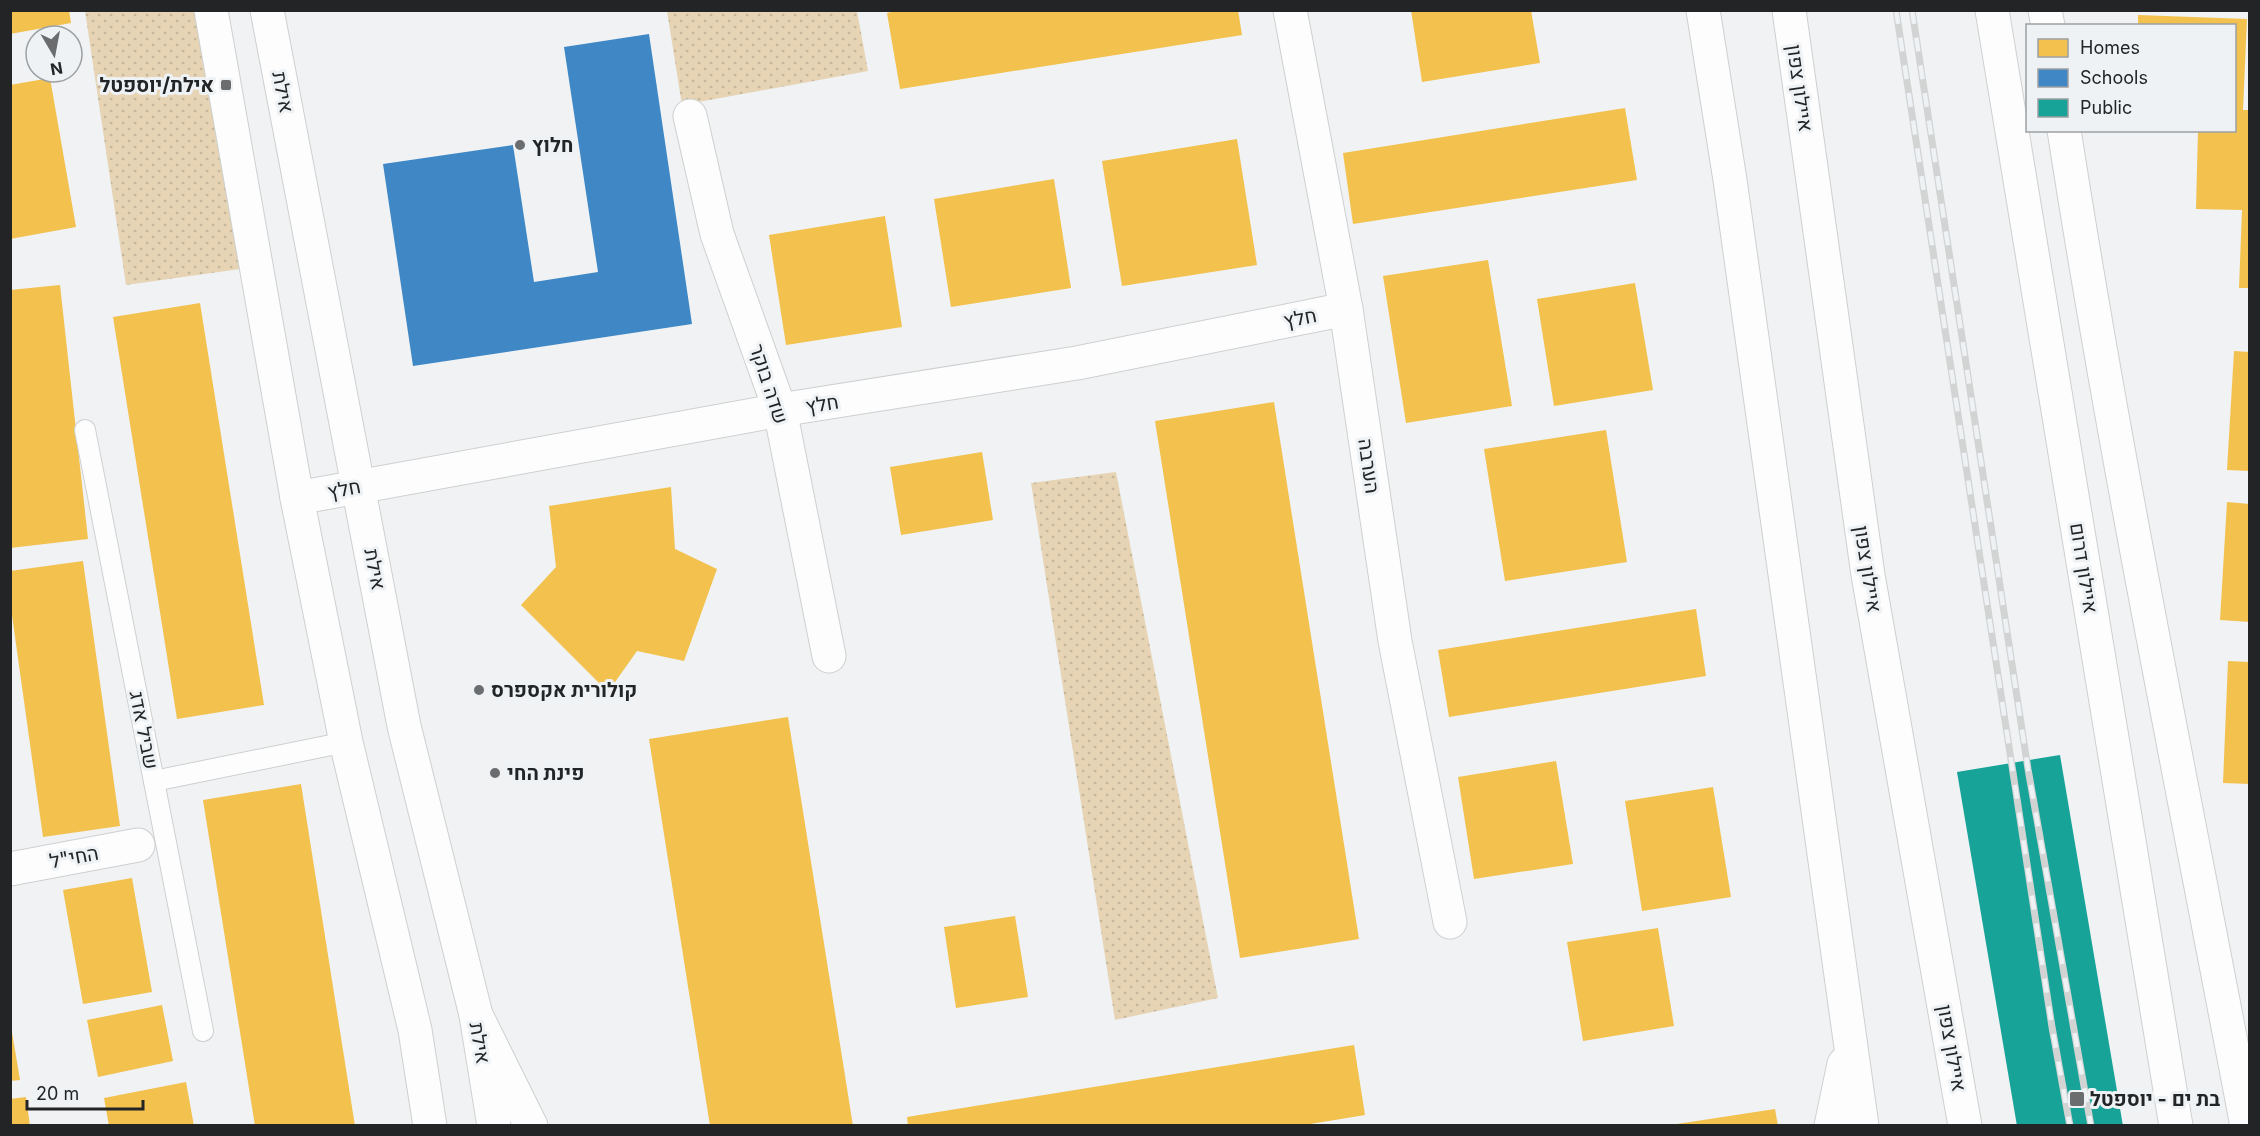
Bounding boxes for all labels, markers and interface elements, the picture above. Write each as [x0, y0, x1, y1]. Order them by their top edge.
north arrow [24, 24, 84, 84]
legend [2026, 24, 2236, 132]
text: Homes [2080, 37, 2140, 58]
street label: איילון צפון [1782, 43, 1818, 133]
text: N [49, 58, 64, 80]
text: Schools [2080, 67, 2148, 88]
street label: אילת [267, 69, 299, 115]
place label: אילת/יוספטל [100, 73, 214, 97]
marker: אילת/יוספטל [219, 78, 233, 92]
text: Public [2080, 97, 2132, 118]
place label: חלוץ [532, 133, 573, 157]
marker: חלוץ [513, 138, 527, 152]
street label: חלץ [1281, 303, 1319, 333]
street label: שדה בוקר [745, 341, 793, 427]
street label: חלץ [804, 390, 840, 418]
street label: הערבה [1353, 437, 1385, 495]
street label: חלץ [325, 474, 363, 504]
street label: איילון דרום [2065, 521, 2103, 615]
street label: איילון צפון [1849, 524, 1887, 614]
street label: אילת [359, 546, 391, 592]
place label: קולורית אקספרס [491, 678, 637, 702]
marker: קולורית אקספרס [472, 683, 486, 697]
street label: שביל אדג [125, 689, 163, 771]
place label: פינת החי [507, 761, 584, 785]
marker: פינת החי [488, 766, 502, 780]
street label: החי"ל [47, 840, 101, 874]
street label: איילון צפון [1933, 1003, 1971, 1093]
street label: אילת [465, 1020, 495, 1066]
scale bar [27, 1073, 142, 1111]
text: 20 m [36, 1083, 79, 1104]
place label: בת ים - יוספטל [2090, 1087, 2220, 1111]
marker: בת ים - יוספטל [2068, 1090, 2086, 1108]

